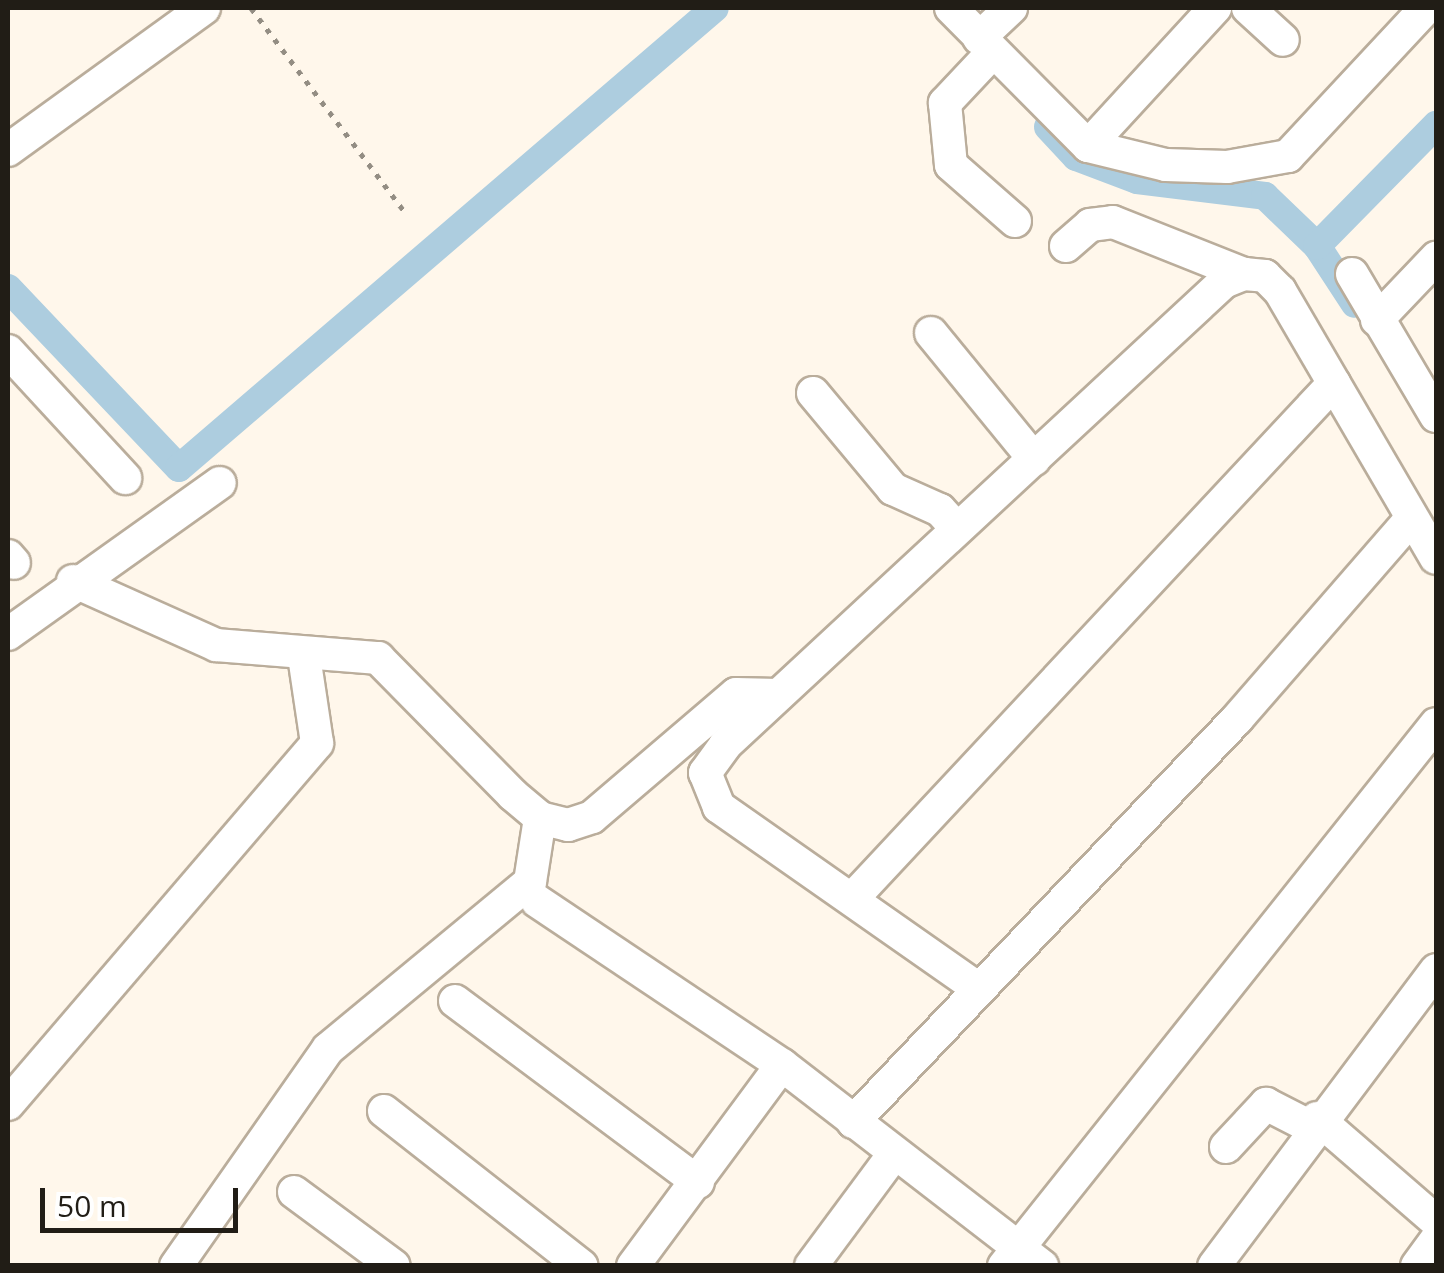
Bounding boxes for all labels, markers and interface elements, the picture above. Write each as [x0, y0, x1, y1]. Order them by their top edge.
scale bar [45, 1168, 242, 1230]
text: 50 m [57, 1185, 127, 1226]

